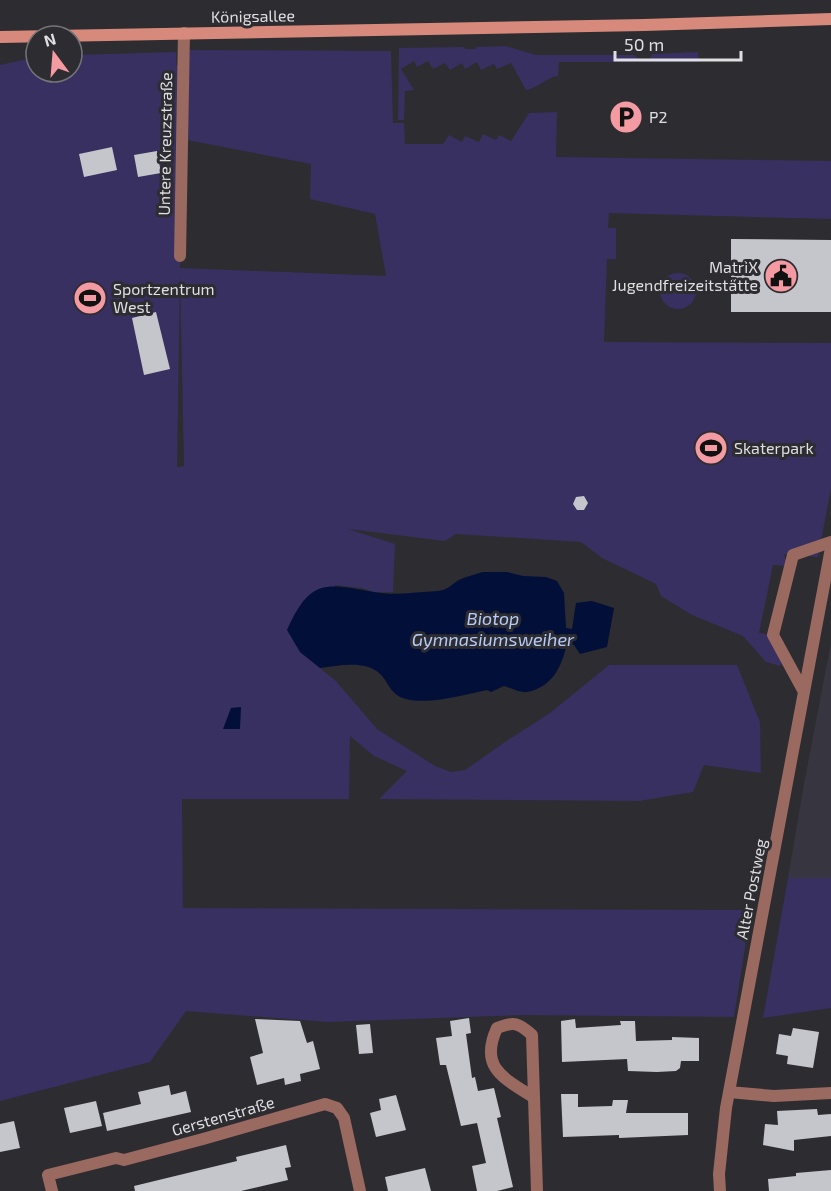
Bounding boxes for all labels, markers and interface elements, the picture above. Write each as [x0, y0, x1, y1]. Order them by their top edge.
street label: Königsallee [211, 5, 295, 26]
north arrow [24, 24, 84, 84]
scale bar [615, 24, 741, 62]
text: N [42, 28, 58, 50]
text: 50 m [624, 33, 664, 55]
street label: Untere Kreuzstraße [154, 72, 175, 216]
parking icon: P2 [608, 99, 644, 135]
place label: P2 [649, 107, 667, 126]
place label: MatriX Jugendfreizeitstätte [612, 257, 758, 294]
public building icon: MatriX Jugendfreizeitstätte [763, 258, 799, 294]
place label: Sportzentrum West [113, 279, 215, 316]
sports icon: Sportzentrum West [72, 280, 108, 316]
sports icon: Skaterpark [693, 430, 729, 466]
place label: Skaterpark [734, 438, 814, 457]
water label: Biotop Gymnasiumsweiher [412, 607, 575, 650]
street label: Alter Postweg [731, 837, 770, 941]
street label: Gerstenstraße [169, 1092, 276, 1139]

